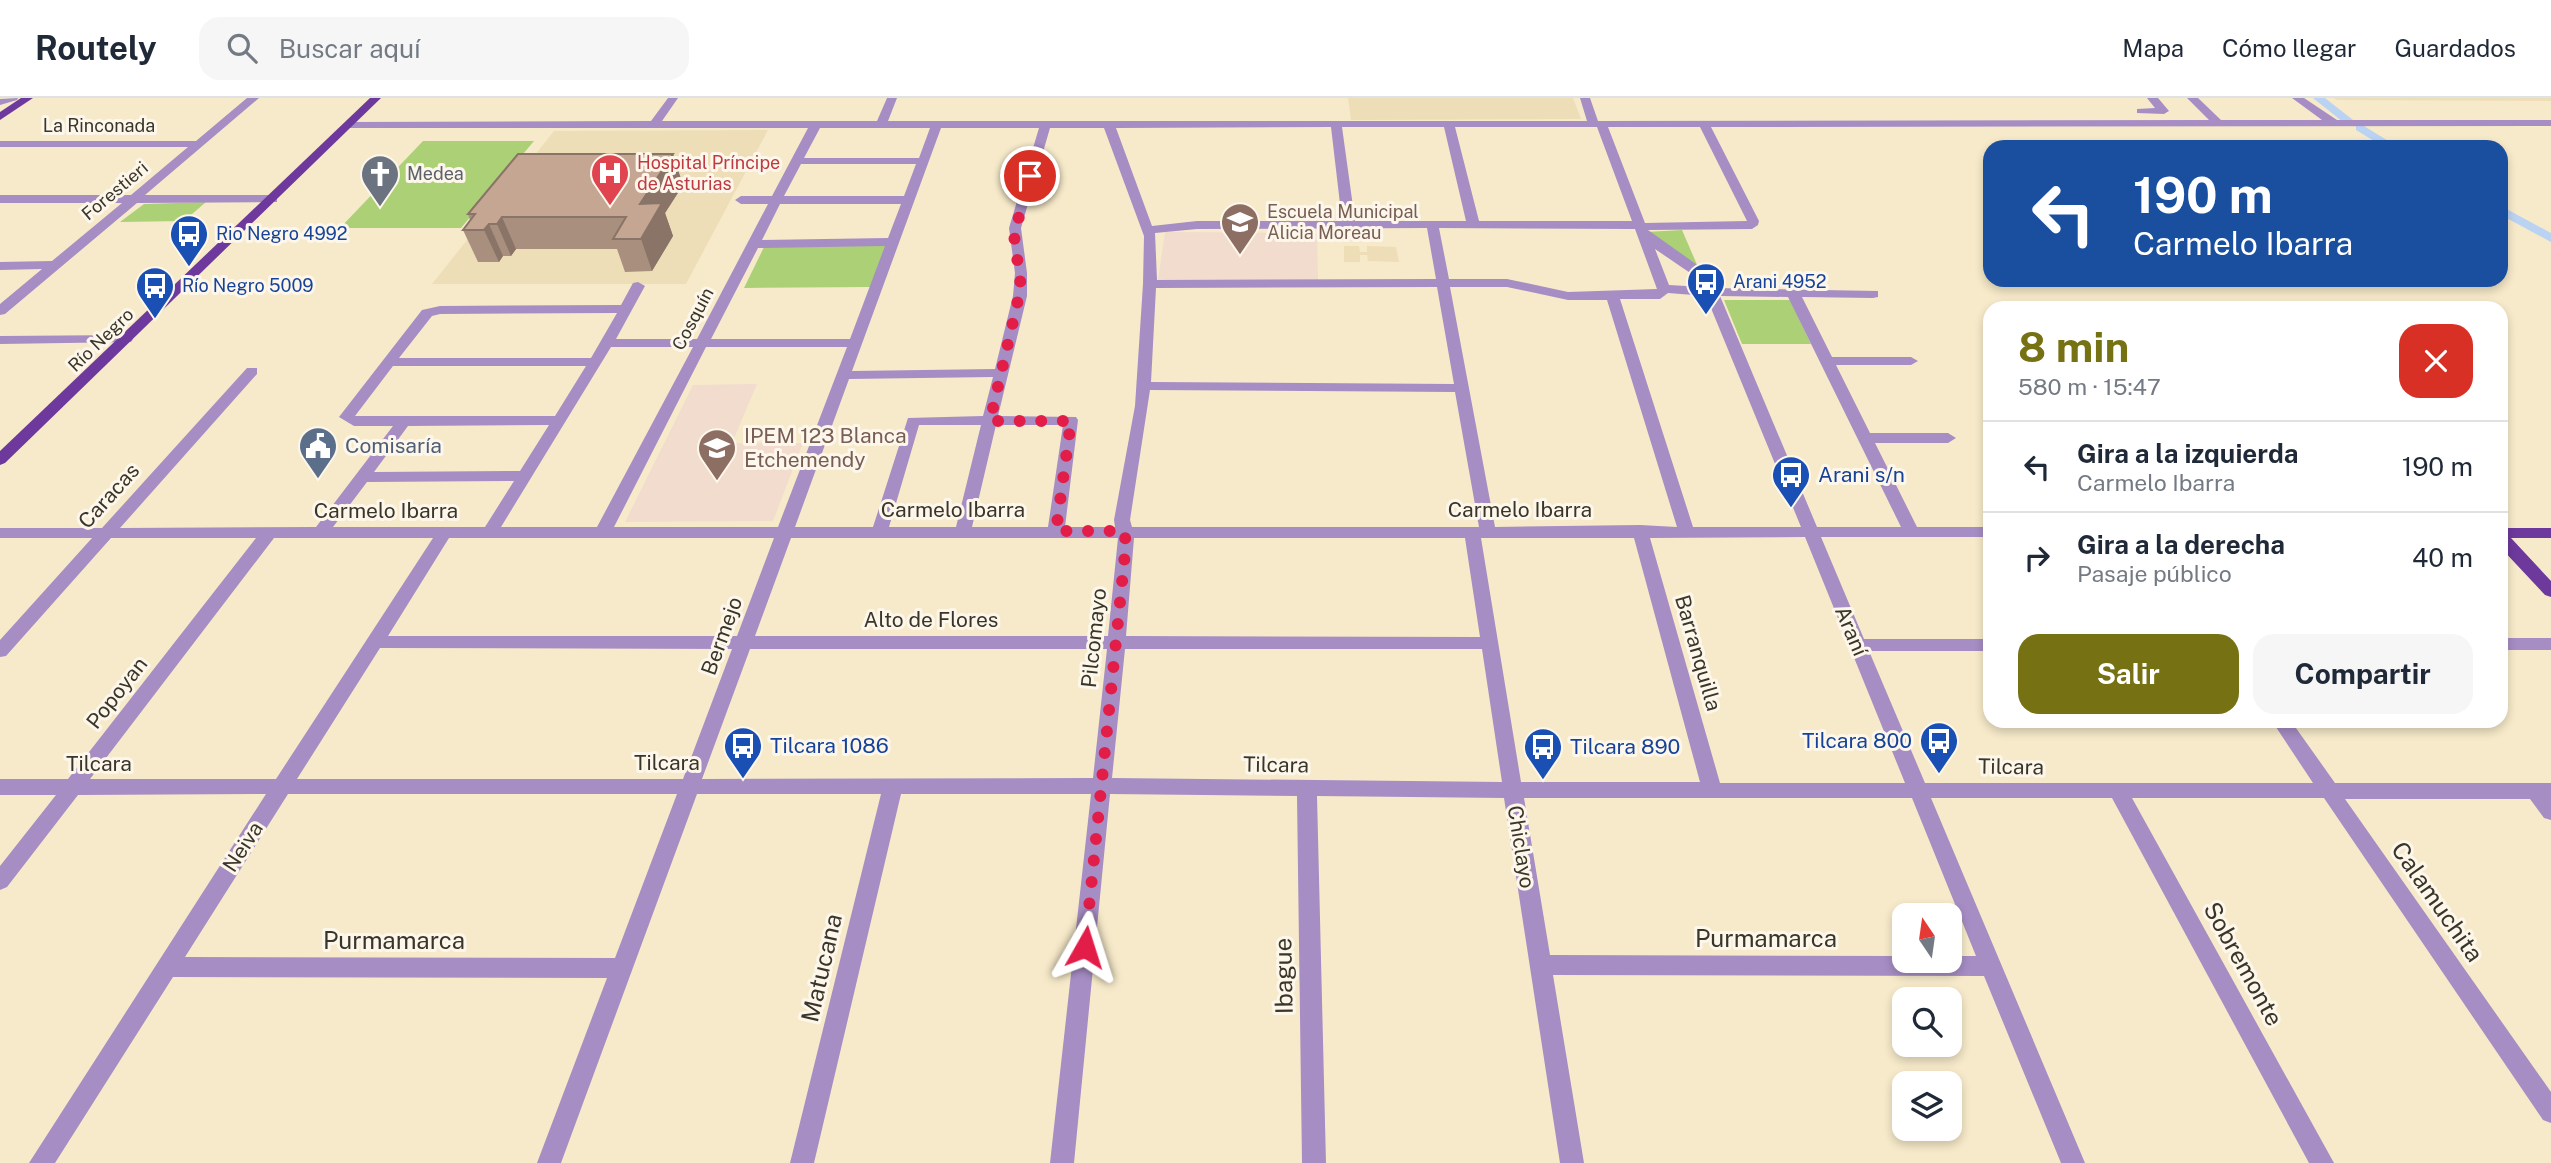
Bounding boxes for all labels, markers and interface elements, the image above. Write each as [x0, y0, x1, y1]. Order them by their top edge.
search box [199, 17, 689, 80]
text: Routely [35, 29, 157, 67]
icon: search [223, 29, 261, 67]
text: Buscar aquí [279, 33, 421, 64]
text: Mapa [2122, 34, 2184, 62]
text: Cómo llegar [2222, 34, 2356, 62]
text: Guardados [2394, 34, 2516, 62]
street label: La Rinconada [43, 115, 155, 136]
pin [1000, 146, 1060, 206]
hospital icon: Hospital Príncipe de Asturias [589, 152, 631, 207]
place label: Hospital Príncipe de Asturias [637, 152, 780, 194]
church icon: Medea [359, 153, 401, 208]
street label: Forestieri [77, 157, 152, 224]
icon: arrive [1011, 157, 1049, 195]
place label: Medea [407, 163, 464, 184]
text: 190 m [2133, 166, 2273, 224]
icon: left [2018, 168, 2109, 259]
school or university icon: Escuela Municipal Alicia Moreau [1219, 201, 1261, 256]
place label: Escuela Municipal Alicia Moreau [1267, 201, 1419, 243]
bus stop icon: Rio Negro 4992 [168, 213, 210, 268]
place label: Rio Negro 4992 [216, 223, 347, 244]
text: Carmelo Ibarra [2133, 225, 2353, 262]
bus stop icon: Arani 4952 [1685, 261, 1727, 316]
bus stop icon: Río Negro 5009 [134, 265, 176, 320]
place label: Arani 4952 [1733, 271, 1826, 292]
place label: Río Negro 5009 [182, 275, 314, 296]
street label: Cosquín [667, 284, 718, 354]
street label: Río Negro [64, 303, 138, 376]
text: 8 min [2018, 322, 2130, 371]
button: close [2399, 324, 2473, 398]
text: 580 m · 15:47 [2018, 373, 2161, 400]
place label: IPEM 123 Blanca Etchemendy [744, 423, 907, 472]
public building icon: Comisaría [297, 425, 339, 480]
school or university icon: IPEM 123 Blanca Etchemendy [696, 427, 738, 482]
place label: Comisaría [345, 433, 442, 458]
text: Gira a la izquierda [2077, 438, 2299, 469]
icon: left [2018, 448, 2056, 486]
text: 190 m [2402, 451, 2473, 482]
bus stop icon: Arani s/n [1770, 454, 1812, 509]
street label: Caracas [73, 458, 144, 533]
place label: Arani s/n [1818, 462, 1905, 487]
text: Carmelo Ibarra [2077, 469, 2235, 496]
street label: Carmelo Ibarra [881, 497, 1025, 522]
street label: Carmelo Ibarra [1448, 497, 1592, 522]
street label: Carmelo Ibarra [314, 498, 458, 523]
text: Gira a la derecha [2077, 529, 2285, 560]
icon: right [2018, 539, 2056, 577]
text: 40 m [2412, 542, 2473, 573]
text: Pasaje público [2077, 560, 2232, 587]
street label: Pilcomayo [1076, 587, 1111, 689]
street label: Barranquilla [1670, 592, 1727, 714]
street label: Bermejo [696, 593, 747, 678]
street label: Araní [1830, 602, 1873, 660]
street label: Alto de Flores [864, 607, 999, 632]
button: Salir [2018, 634, 2239, 714]
button: Compartir [2253, 634, 2473, 714]
street label: Popoyan [81, 652, 152, 733]
bus stop icon: Tilcara 800 [1918, 720, 1960, 775]
bus stop icon: Tilcara 1086 [722, 725, 764, 780]
bus stop icon: Tilcara 890 [1522, 726, 1564, 781]
place label: Tilcara 800 [1802, 728, 1912, 753]
place label: Tilcara 1086 [770, 733, 889, 758]
place label: Tilcara 890 [1570, 734, 1680, 759]
street label: Tilcara [634, 750, 700, 775]
street label: Tilcara [66, 751, 132, 776]
street label: Tilcara [1243, 751, 1309, 778]
street label: Tilcara [1978, 753, 2044, 780]
street label: Chiclayo [1503, 804, 1540, 890]
street label: Neiva [217, 817, 268, 876]
street label: Calamuchita [2386, 836, 2489, 967]
street label: Sobremonte [2198, 897, 2289, 1030]
north arrow [1892, 903, 1962, 973]
map controls [1892, 903, 1962, 1141]
position arrow [1048, 910, 1122, 984]
street label: Matucana [795, 911, 847, 1025]
street label: Purmamarca [1695, 924, 1837, 952]
street label: Purmamarca [323, 926, 465, 954]
street label: Ibague [1268, 938, 1298, 1014]
button: search [1892, 987, 1962, 1057]
button: layers [1892, 1071, 1962, 1141]

